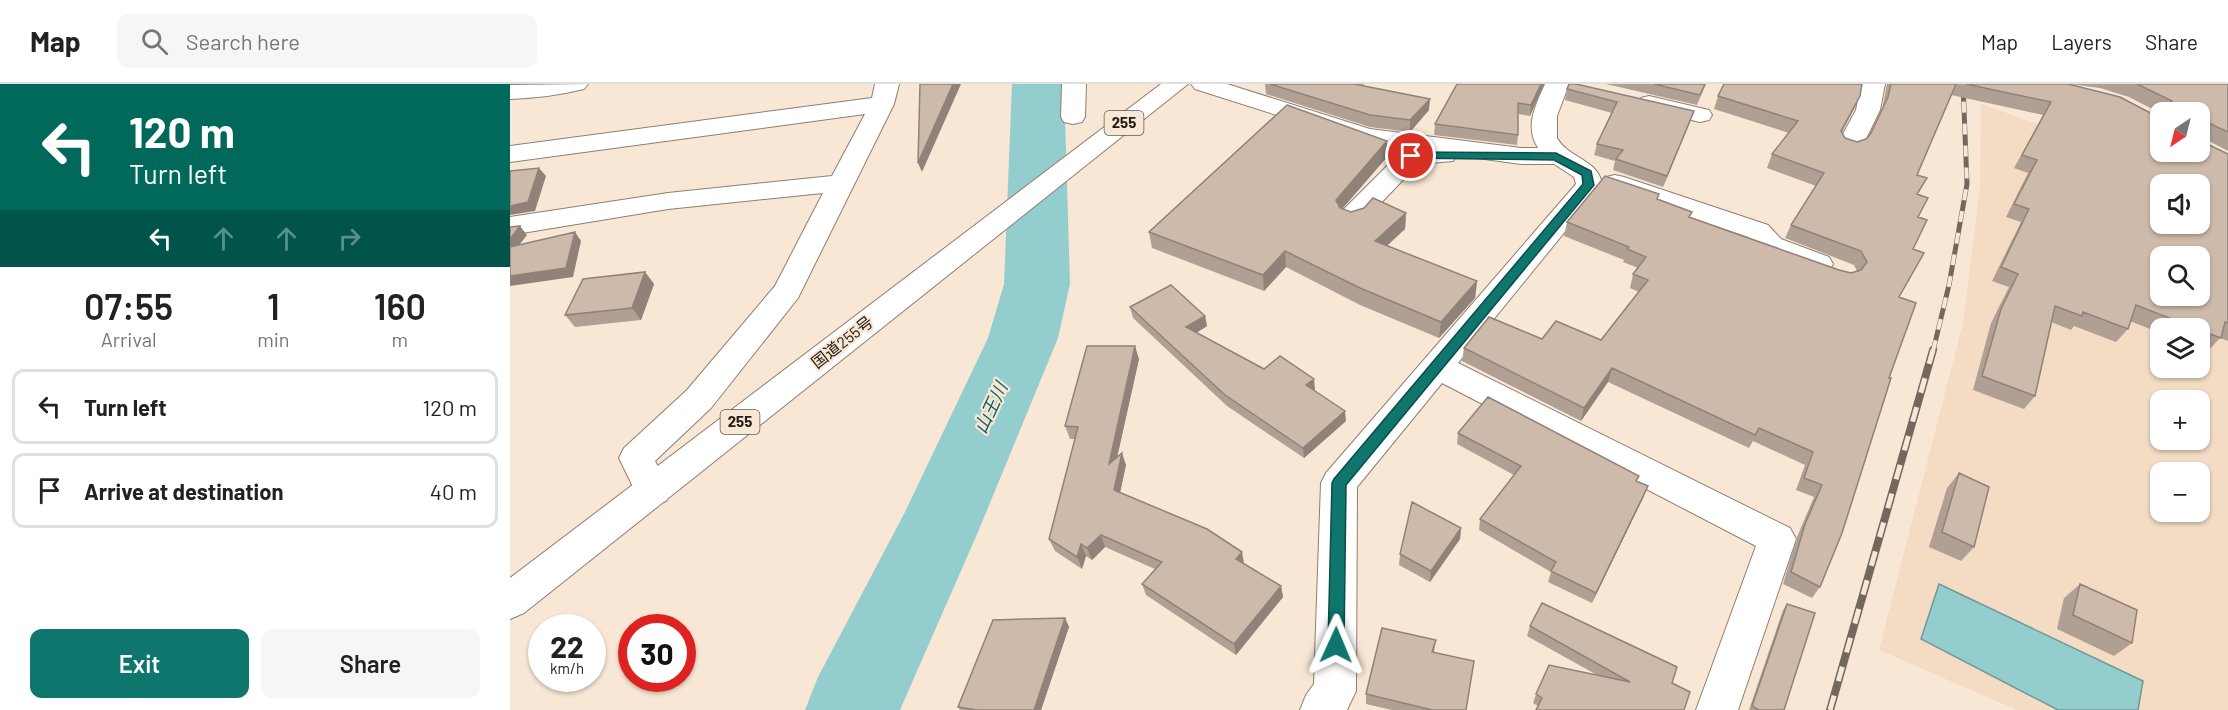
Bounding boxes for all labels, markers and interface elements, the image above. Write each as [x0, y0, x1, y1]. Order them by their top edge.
search box [117, 14, 537, 68]
text: Map [30, 24, 81, 58]
icon: search [138, 25, 171, 58]
text: Search here [186, 28, 300, 54]
text: Map [1981, 29, 2018, 54]
text: Layers [2051, 29, 2112, 54]
text: Share [2145, 29, 2198, 54]
north arrow [2150, 102, 2210, 162]
map controls [2150, 102, 2210, 522]
text: 120 m [129, 106, 235, 156]
icon: left [30, 108, 108, 186]
road number: 255 [1104, 111, 1144, 135]
pin [1385, 130, 1436, 181]
icon: arrive [1394, 139, 1427, 172]
text: Turn left [129, 157, 227, 189]
button: sound [2150, 174, 2210, 234]
icon: left [144, 222, 177, 255]
icon: ahead [207, 222, 240, 255]
icon: ahead [270, 222, 303, 255]
icon: right [333, 222, 366, 255]
button: search [2150, 246, 2210, 306]
text: 07:55 [84, 284, 173, 327]
text: 1 [267, 284, 280, 327]
text: 160 [374, 284, 426, 327]
street label: 国道255号 [807, 312, 876, 372]
button: layers [2150, 318, 2210, 378]
text: Arrival [101, 327, 157, 351]
text: min [257, 327, 290, 351]
text: m [392, 327, 408, 351]
water label: 山王川 [969, 377, 1012, 437]
icon: left [33, 390, 66, 423]
button: + [2150, 390, 2210, 450]
text: Turn left [84, 394, 167, 420]
text: 120 m [422, 394, 477, 420]
road number: 255 [720, 410, 760, 434]
button: − [2150, 462, 2210, 522]
icon: arrive [33, 474, 66, 507]
text: Arrive at destination [84, 478, 283, 504]
text: 40 m [430, 478, 477, 504]
position arrow [1304, 613, 1368, 677]
speed limit sign: 30 [618, 614, 696, 692]
text: 22 [550, 628, 584, 664]
button: Exit [30, 629, 249, 698]
button: Share [261, 629, 480, 698]
text: km/h [550, 659, 584, 677]

